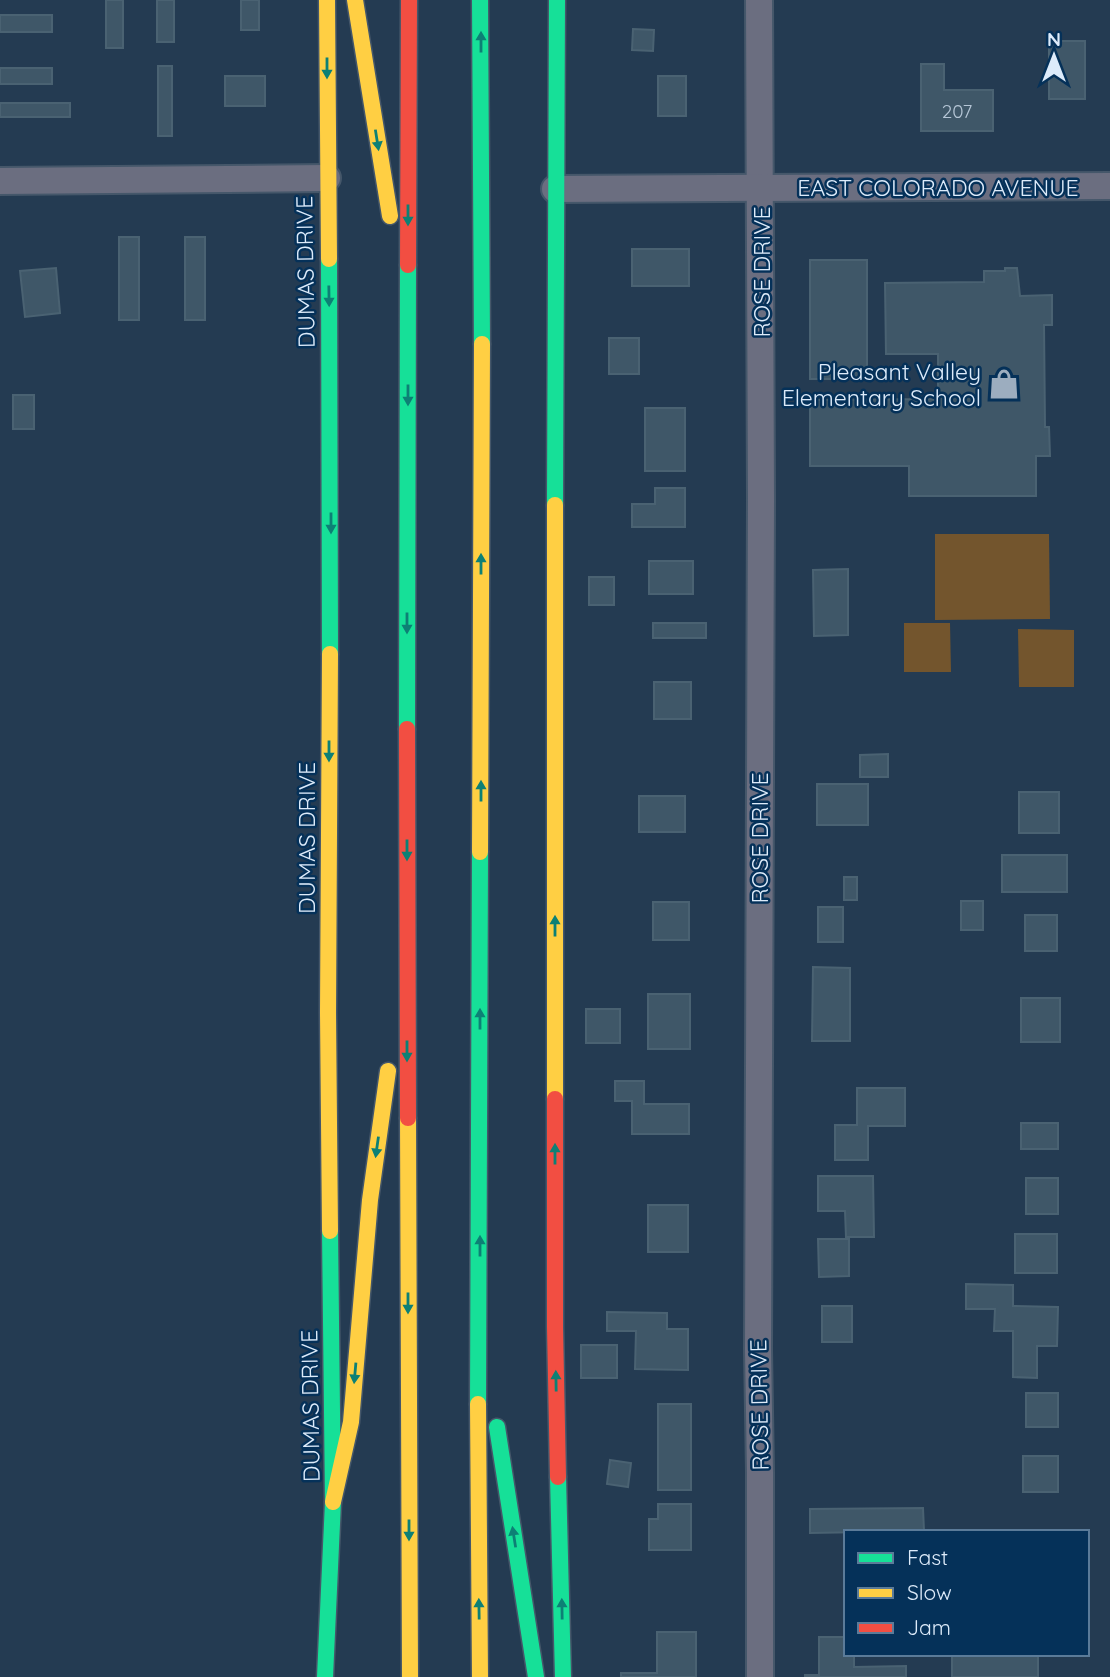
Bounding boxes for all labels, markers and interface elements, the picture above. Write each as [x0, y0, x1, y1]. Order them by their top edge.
north arrow [1019, 21, 1089, 91]
text: N [1047, 27, 1061, 51]
one-way arrow [475, 31, 487, 53]
one-way arrow [321, 57, 333, 79]
house number: 207 [942, 99, 973, 123]
one-way arrow [372, 129, 383, 151]
street label: EAST COLORADO AVENUE [797, 173, 1079, 202]
street label: DUMAS DRIVE [289, 196, 321, 348]
one-way arrow [402, 204, 414, 226]
street label: ROSE DRIVE [747, 206, 776, 338]
one-way arrow [323, 285, 334, 307]
place label: Pleasant Valley Elementary School [782, 357, 981, 412]
shop icon: Pleasant Valley Elementary School [987, 367, 1021, 401]
one-way arrow [402, 384, 414, 406]
one-way arrow [325, 512, 337, 534]
one-way arrow [475, 552, 487, 574]
one-way arrow [401, 612, 413, 634]
one-way arrow [323, 740, 335, 762]
street label: DUMAS DRIVE [292, 762, 321, 914]
street label: ROSE DRIVE [745, 772, 774, 904]
one-way arrow [475, 780, 487, 802]
one-way arrow [401, 839, 413, 861]
one-way arrow [549, 915, 561, 937]
one-way arrow [474, 1007, 486, 1029]
one-way arrow [401, 1040, 413, 1062]
one-way arrow [372, 1136, 383, 1158]
one-way arrow [549, 1143, 561, 1165]
one-way arrow [474, 1235, 486, 1257]
one-way arrow [402, 1292, 414, 1314]
street label: DUMAS DRIVE [294, 1330, 326, 1482]
street label: ROSE DRIVE [743, 1339, 775, 1471]
one-way arrow [349, 1362, 360, 1384]
one-way arrow [551, 1370, 562, 1392]
one-way arrow [404, 1520, 415, 1542]
one-way arrow [508, 1526, 519, 1548]
legend [844, 1530, 1089, 1656]
text: Fast [907, 1544, 948, 1570]
text: Slow [907, 1579, 952, 1605]
one-way arrow [473, 1598, 485, 1620]
one-way arrow [556, 1598, 567, 1620]
text: Jam [907, 1614, 951, 1640]

